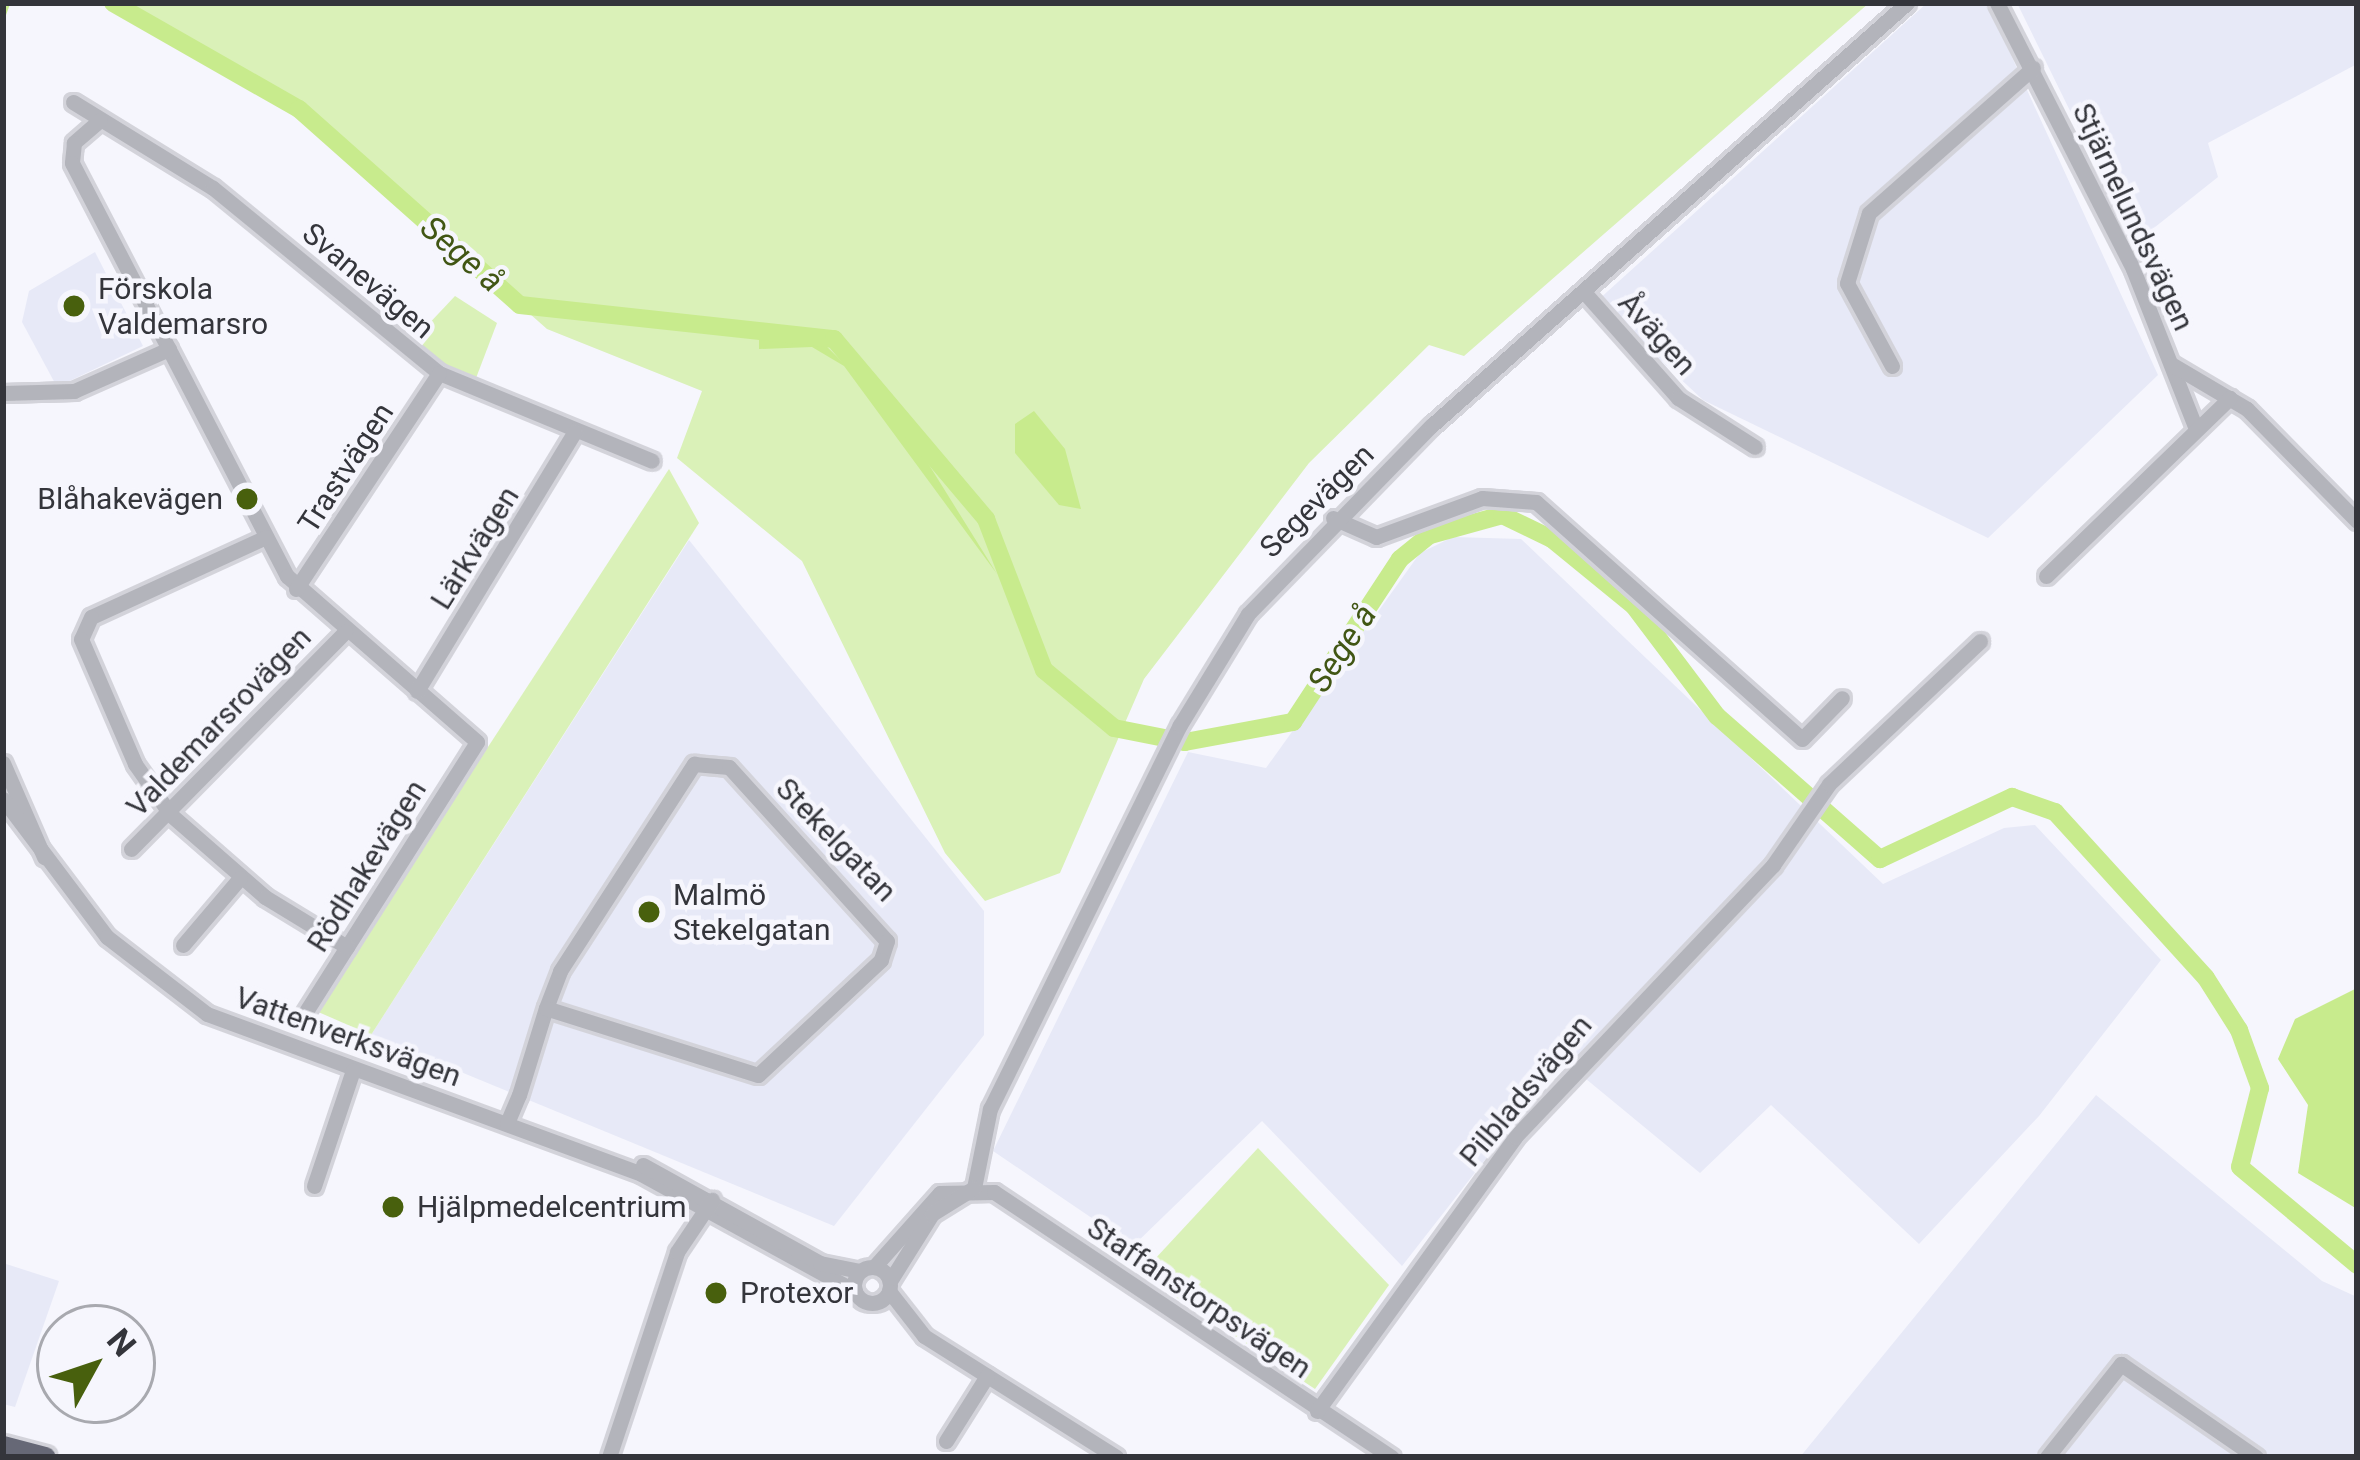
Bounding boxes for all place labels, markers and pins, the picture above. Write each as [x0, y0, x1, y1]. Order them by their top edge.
place label: Förskola Valdemarsro [98, 271, 268, 342]
marker: Förskola Valdemarsro [61, 293, 87, 319]
place label: Blåhakevägen [37, 481, 223, 517]
marker: Blåhakevägen [234, 486, 260, 512]
place label: Malmö Stekelgatan [673, 877, 831, 948]
marker: Malmö Stekelgatan [636, 899, 662, 925]
place label: Hjälpmedelcentrium [417, 1189, 687, 1225]
marker: Hjälpmedelcentrium [380, 1194, 406, 1220]
place label: Protexor [740, 1275, 853, 1311]
marker: Protexor [703, 1280, 729, 1306]

